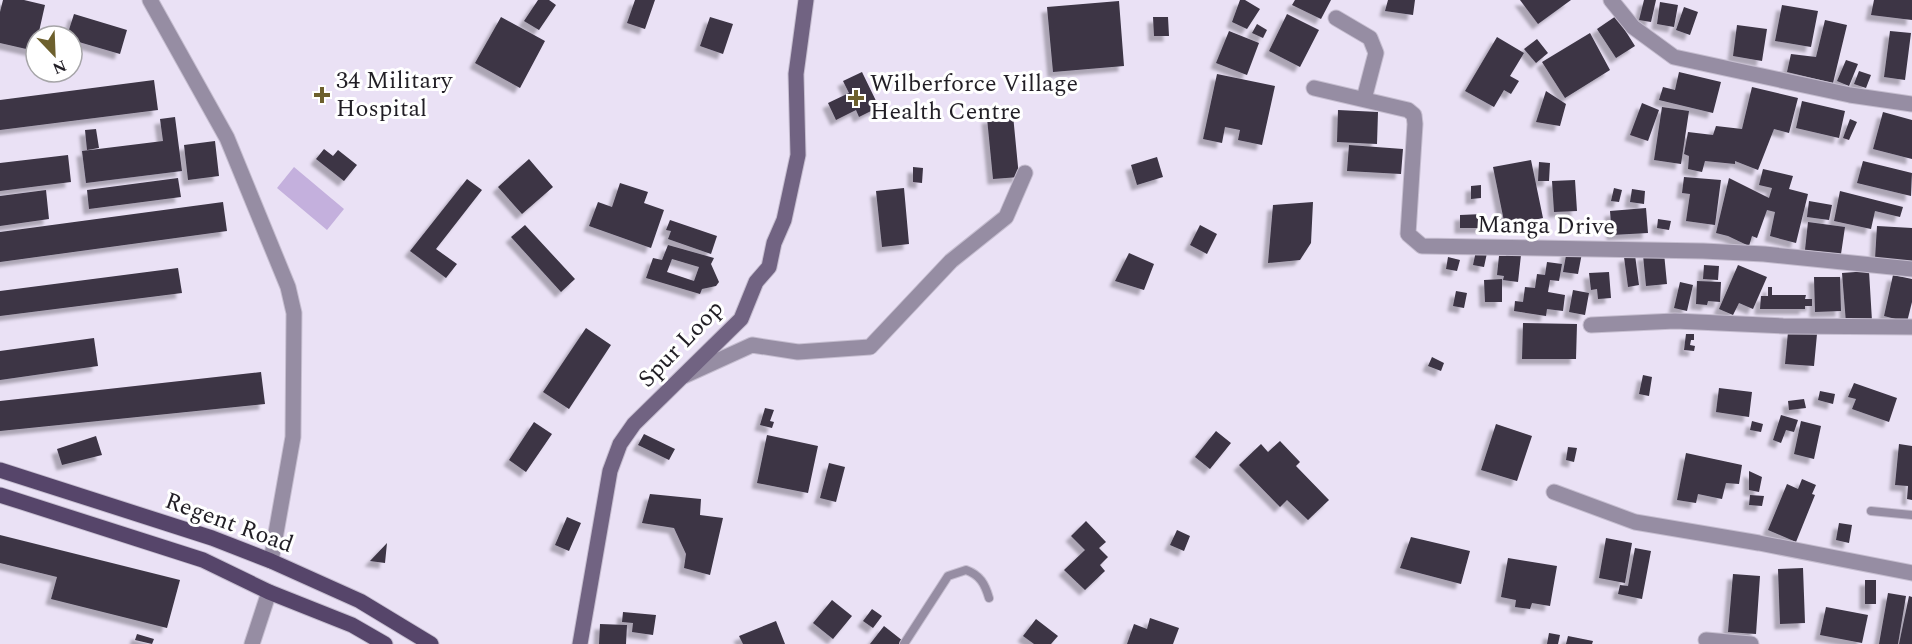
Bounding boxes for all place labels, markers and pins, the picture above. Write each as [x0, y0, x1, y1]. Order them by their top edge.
place label: 34 Military Hospital [336, 63, 454, 127]
place label: Wilberforce Village Health Centre [870, 66, 1078, 130]
marker: 34 Military Hospital [313, 86, 331, 104]
marker: Wilberforce Village Health Centre [847, 89, 865, 107]

